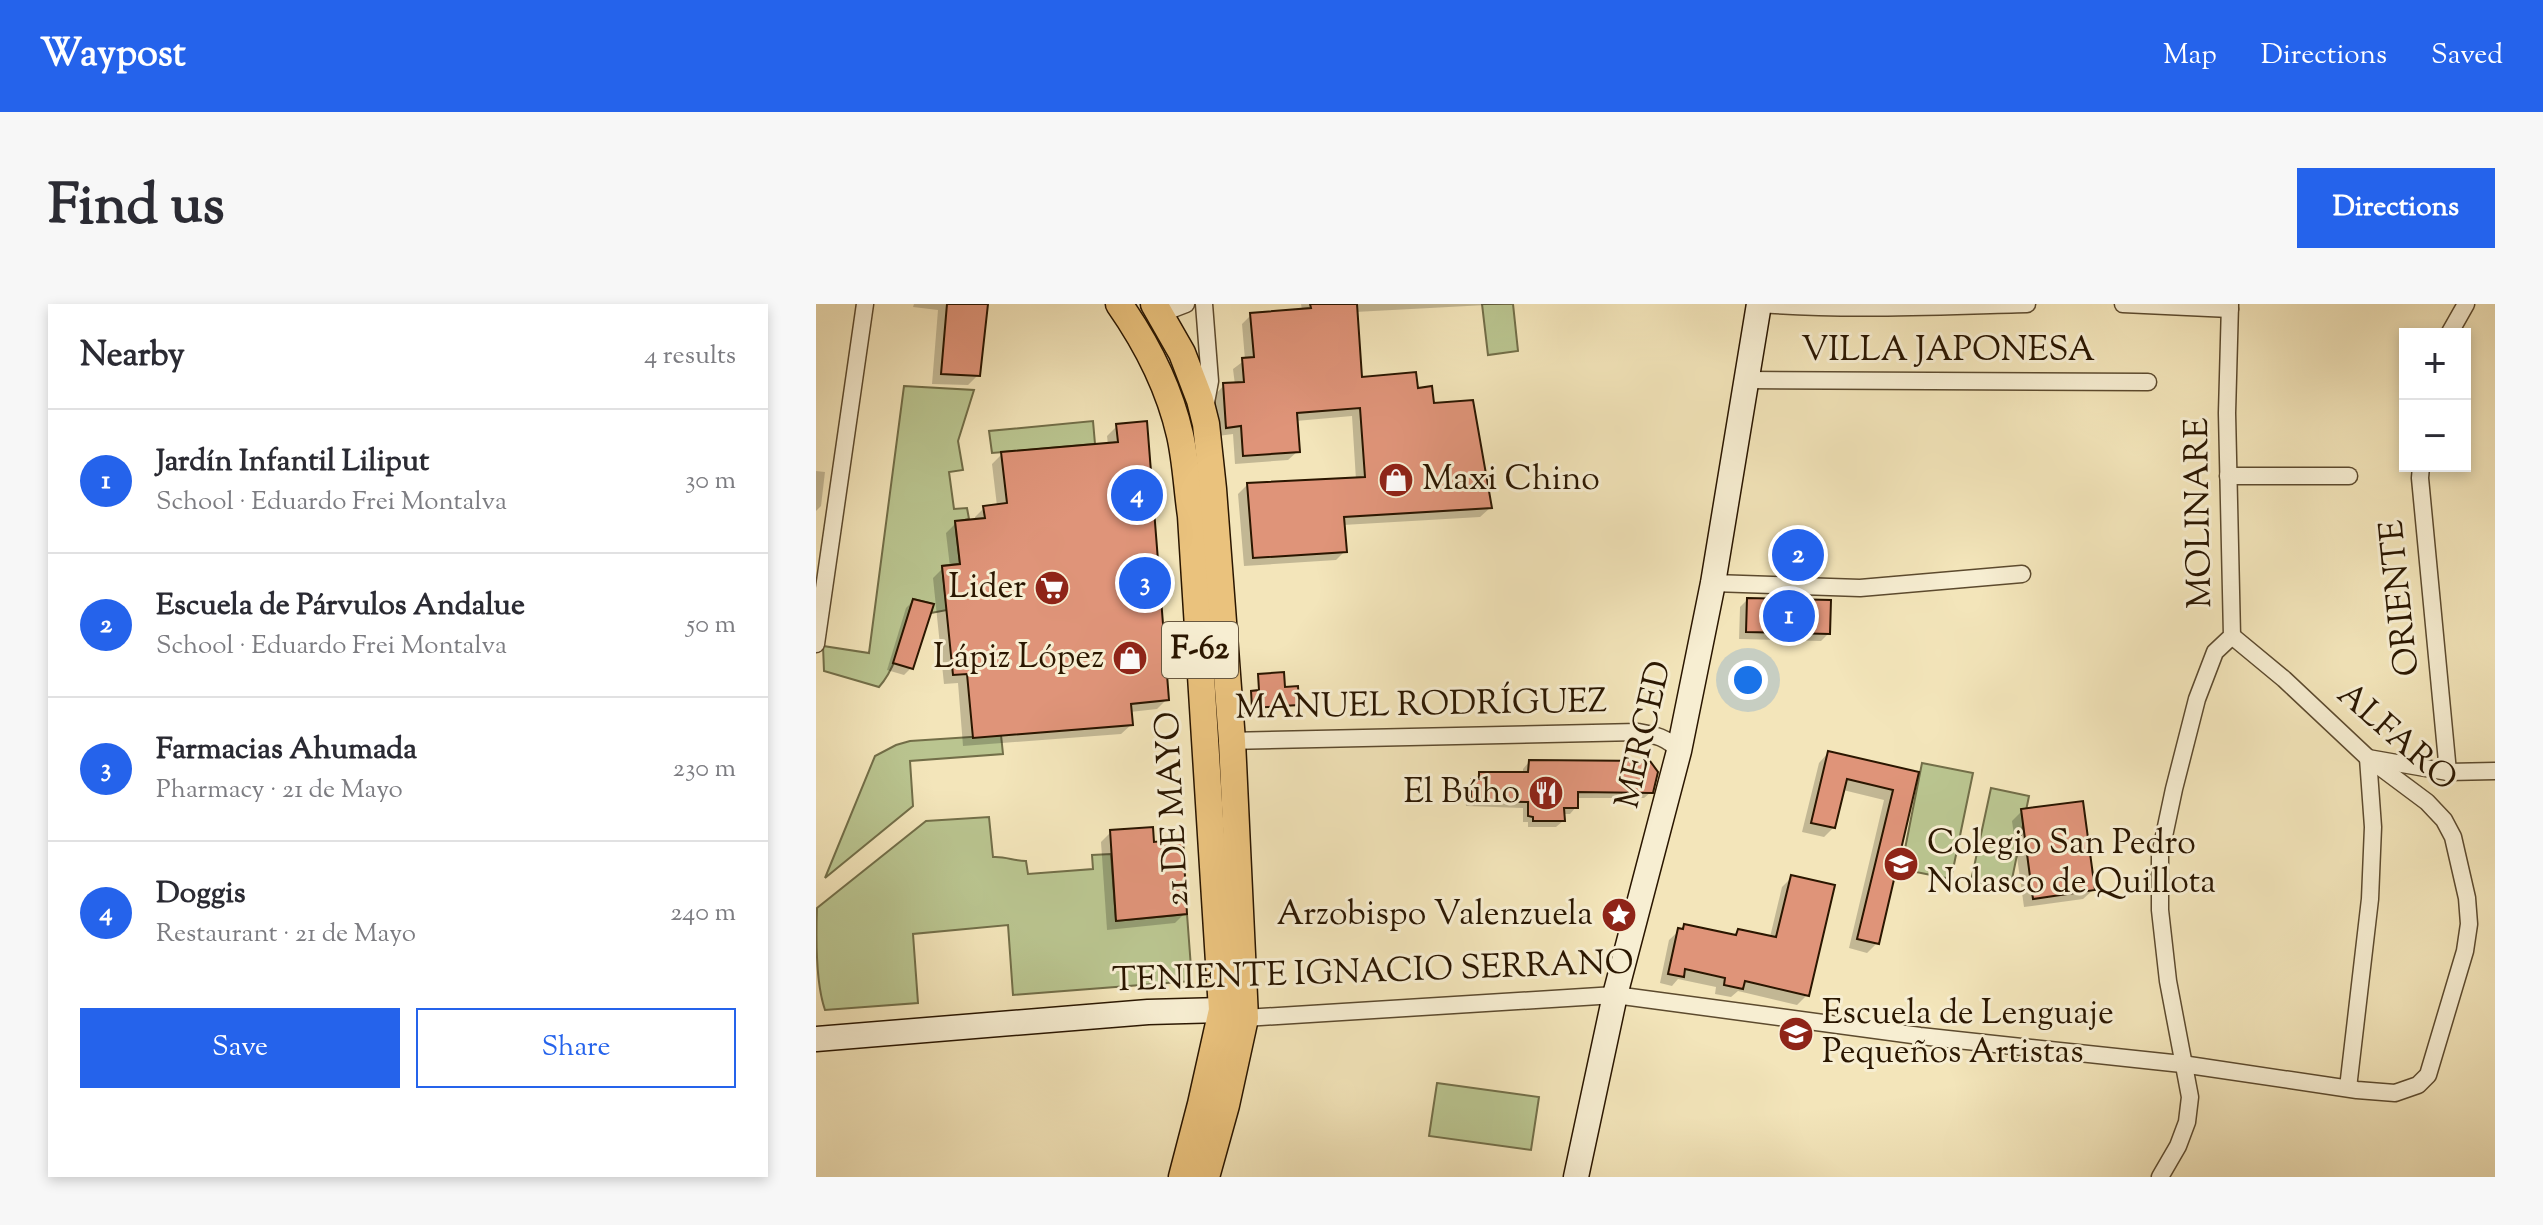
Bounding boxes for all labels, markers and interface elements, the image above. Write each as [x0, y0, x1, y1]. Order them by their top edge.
text: Waypost [40, 29, 186, 83]
text: Map [2163, 36, 2217, 76]
text: Directions [2261, 36, 2387, 76]
text: Saved [2431, 36, 2503, 76]
text: Find us [48, 168, 224, 249]
button: Directions [2297, 168, 2495, 248]
street label: VILLA JAPONESA [1801, 327, 2095, 376]
map controls [2399, 328, 2471, 472]
button: + [2399, 328, 2471, 400]
text: Nearby [80, 332, 185, 381]
text: 4 results [644, 338, 736, 375]
button: − [2399, 400, 2471, 472]
street label: MOLINARE [2174, 417, 2226, 609]
text: Jardín Infantil Liliput [156, 441, 429, 484]
place label: Maxi Chino [1422, 456, 1600, 505]
shop icon: Maxi Chino [1377, 461, 1415, 499]
text: 1 [102, 463, 110, 500]
text: 30 m [685, 463, 736, 500]
pin: 4 [1111, 465, 1163, 525]
text: School · Eduardo Frei Montalva [156, 484, 507, 521]
street label: ORIENTE [2368, 518, 2434, 678]
pin: 2 [1772, 525, 1824, 585]
pin: 3 [1119, 553, 1171, 613]
place label: Lider [949, 564, 1026, 613]
supermarket icon: Lider [1033, 569, 1071, 607]
text: Escuela de Párvulos Andalue [156, 585, 525, 628]
pin: 1 [1763, 586, 1815, 646]
text: 2 [100, 607, 112, 644]
text: 50 m [686, 607, 736, 644]
road number: F-62 [1162, 622, 1238, 678]
text: School · Eduardo Frei Montalva [156, 628, 507, 665]
place label: Lápiz López [933, 634, 1104, 683]
shop icon: Lápiz López [1111, 639, 1149, 677]
street label: MERCED [1604, 656, 1686, 814]
your location [1728, 660, 1768, 700]
street label: ALFARO [2325, 672, 2467, 804]
street label: MANUEL RODRÍGUEZ [1235, 678, 1607, 734]
street label: 21 DE MAYO [1144, 710, 1204, 908]
text: Farmacias Ahumada [156, 729, 417, 772]
text: 3 [101, 751, 111, 788]
text: 230 m [673, 751, 736, 788]
place label: El Búho [1404, 769, 1520, 818]
text: Pharmacy · 21 de Mayo [156, 772, 403, 809]
restaurant icon: El Búho [1527, 774, 1565, 812]
place label: Colegio San Pedro Nolasco de Quillota [1927, 820, 2216, 908]
school or university icon: Colegio San Pedro Nolasco de Quillota [1882, 845, 1920, 883]
text: Doggis [156, 873, 246, 916]
place label: Arzobispo Valenzuela [1276, 891, 1593, 940]
text: 4 [99, 895, 113, 932]
text: 240 m [670, 895, 736, 932]
place icon: Arzobispo Valenzuela [1600, 896, 1638, 934]
text: Restaurant · 21 de Mayo [156, 916, 416, 953]
street label: TENIENTE IGNACIO SERRANO [1111, 939, 1635, 1007]
place label: Escuela de Lenguaje Pequeños Artistas [1822, 990, 2114, 1078]
button: Save [80, 1008, 400, 1088]
button: Share [416, 1008, 736, 1088]
school or university icon: Escuela de Lenguaje Pequeños Artistas [1777, 1015, 1815, 1053]

